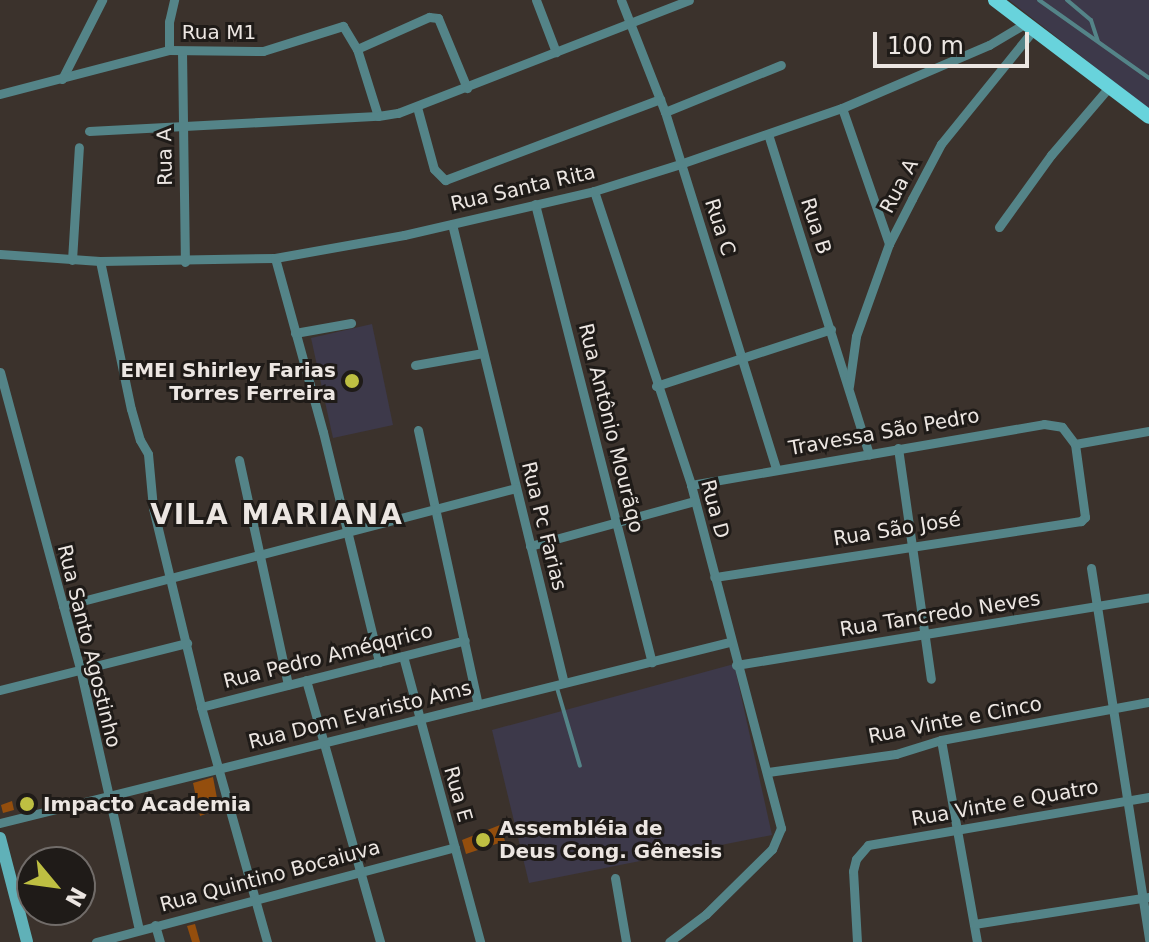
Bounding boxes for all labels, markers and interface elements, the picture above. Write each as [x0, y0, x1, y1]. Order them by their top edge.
scale bar [877, 16, 1033, 66]
street label: Rua M1 [182, 20, 256, 44]
text: 100 m [887, 32, 964, 60]
street label: Rua A [152, 128, 178, 186]
street label: Rua A [875, 155, 923, 217]
street label: Rua Santa Rita [448, 160, 598, 216]
street label: Rua B [796, 195, 836, 257]
street label: Rua C [700, 196, 740, 258]
street label: Rua Antônio Mourãqo [573, 321, 649, 535]
place label: EMEI Shirley Farias Torres Ferreira [120, 358, 336, 405]
marker: EMEI Shirley Farias Torres Ferreira [343, 372, 361, 390]
street label: Travessa São Pedro [787, 403, 981, 461]
street label: Rua Pc Farias [516, 459, 572, 593]
street label: Rua D [696, 477, 734, 541]
district label: VILA MARIANA [150, 498, 404, 532]
street label: Rua São José [832, 507, 962, 551]
street label: Rua Santo Agostinho [52, 542, 126, 750]
street label: Rua Tancredo Neves [838, 586, 1042, 642]
street label: Rua Pedro Améqqrico [221, 618, 435, 694]
street label: Rua Dom Evaristo Ams [246, 676, 474, 754]
street label: Rua Vinte e Cinco [866, 691, 1044, 749]
street label: Rua E [439, 763, 477, 825]
street label: Rua Vinte e Quatro [910, 775, 1100, 831]
place label: Impacto Academia [43, 792, 251, 816]
marker: Impacto Academia [18, 795, 36, 813]
place label: Assembléia de Deus Cong. Gênesis [499, 816, 722, 863]
marker: Assembléia de Deus Cong. Gênesis [474, 831, 492, 849]
street label: Rua Quintino Bocaiuva [157, 835, 383, 917]
north arrow [16, 846, 96, 926]
text: N [60, 883, 91, 911]

